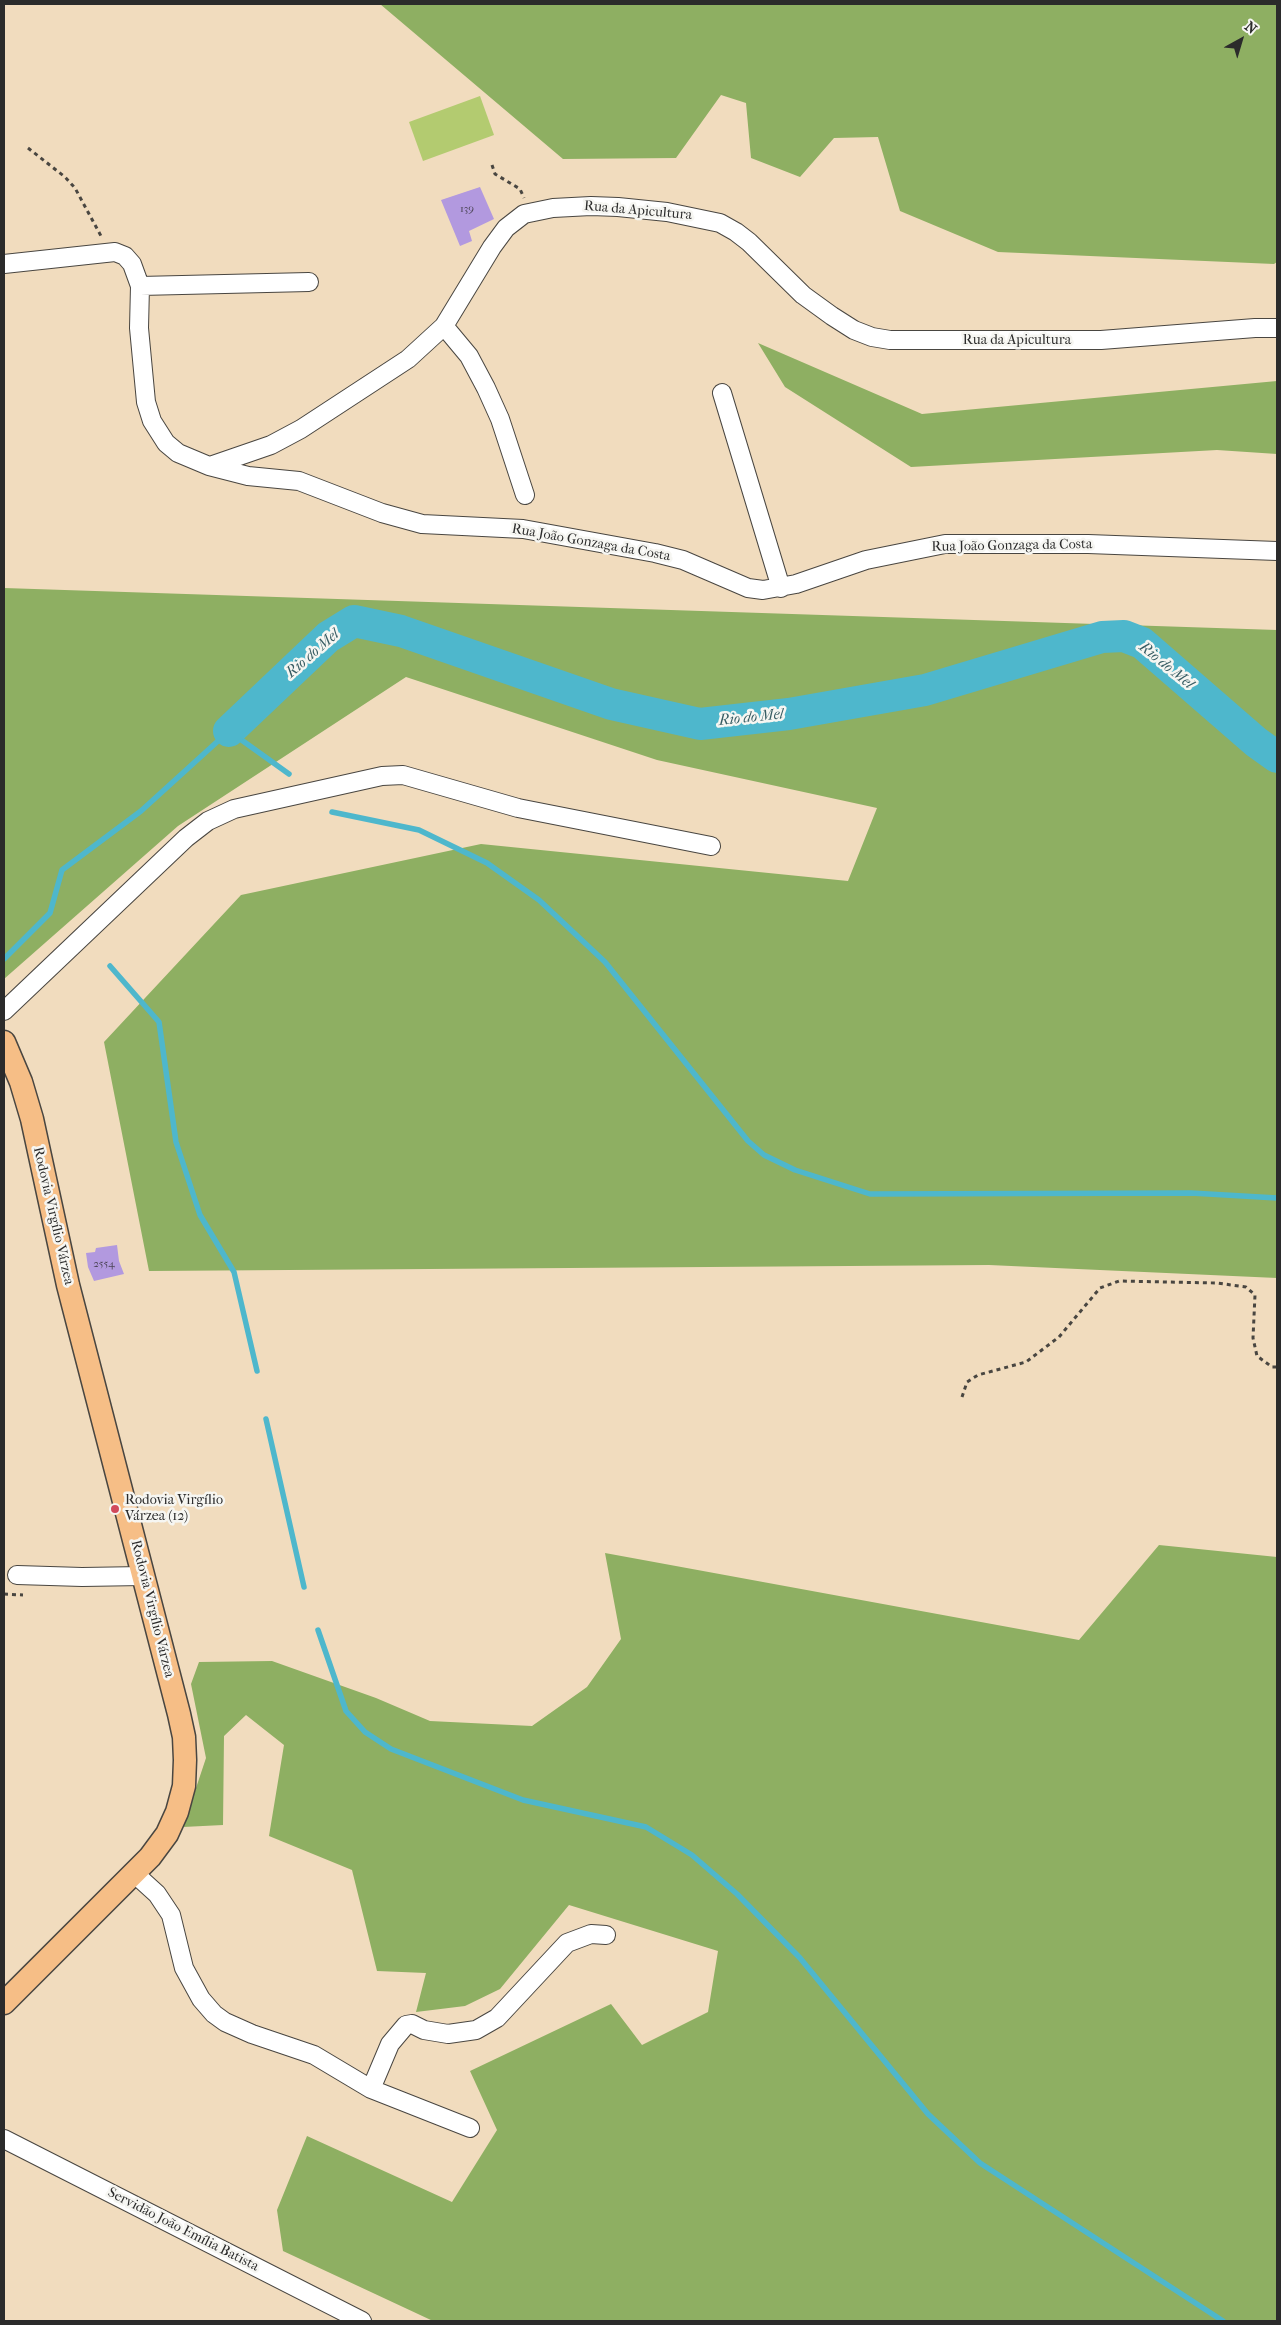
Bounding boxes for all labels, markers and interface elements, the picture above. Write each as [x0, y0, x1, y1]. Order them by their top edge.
north arrow [1216, 15, 1266, 65]
text: N [1241, 18, 1260, 38]
street label: Rua da Apicultura [583, 198, 693, 224]
house number: 139 [460, 202, 474, 216]
street label: Rua da Apicultura [963, 333, 1071, 349]
street label: Rua João Gonzaga da Costa [510, 521, 672, 565]
street label: Rua João Gonzaga da Costa [931, 536, 1093, 556]
water label: Rio do Mel [283, 626, 343, 682]
water label: Rio do Mel [1135, 639, 1197, 693]
water label: Rio do Mel [718, 706, 784, 730]
street label: Rodovia Virgílio Várzea [29, 1145, 77, 1287]
house number: 2554 [93, 1257, 115, 1271]
place label: Rodovia Virgílio Várzea (12) [125, 1493, 223, 1525]
marker: Rodovia Virgílio Várzea (12) [109, 1503, 121, 1515]
street label: Rodovia Virgílio Várzea [127, 1538, 177, 1680]
street label: Servidão João Emília Batista [105, 2185, 261, 2275]

